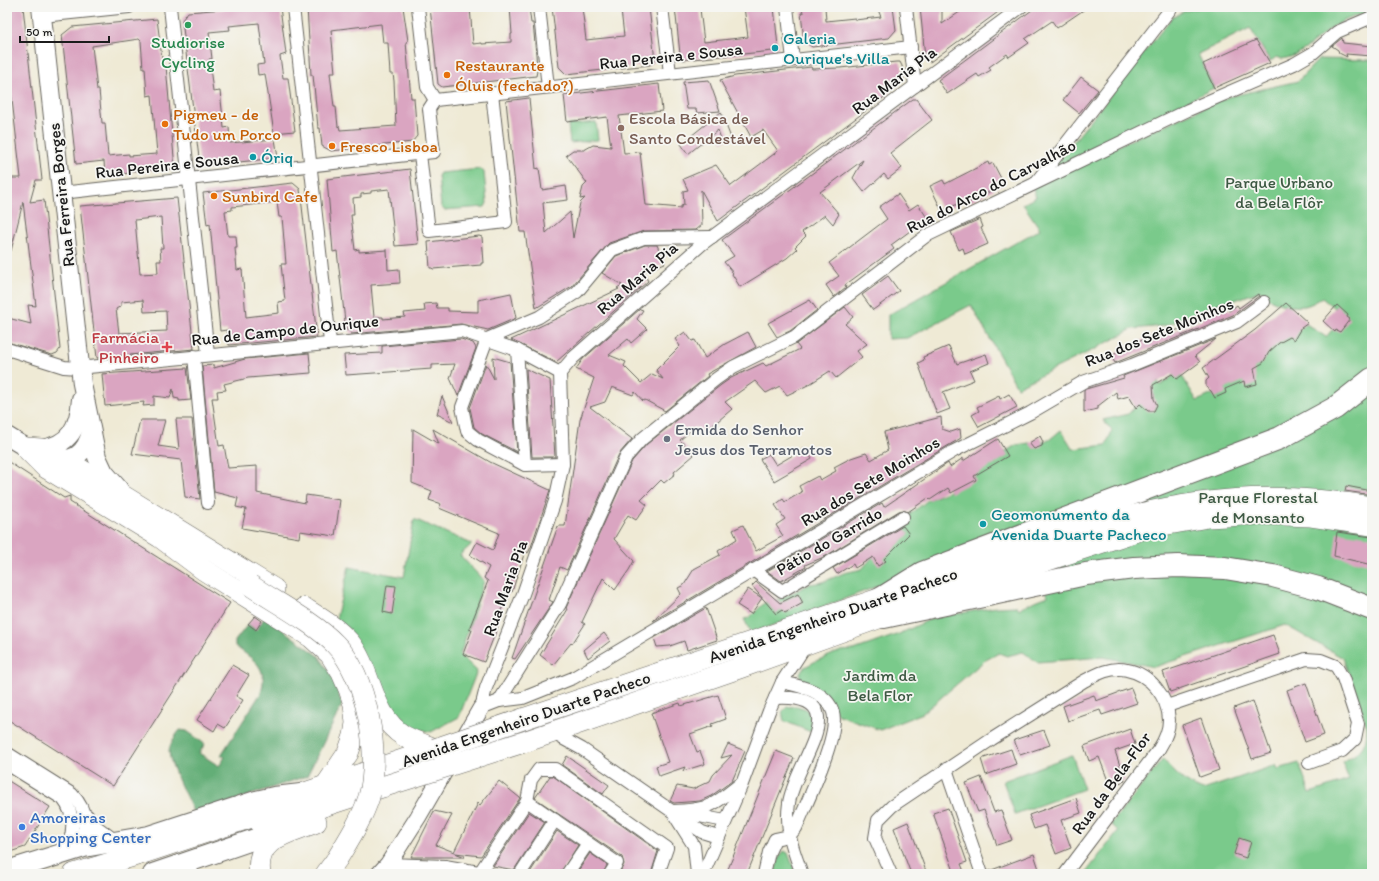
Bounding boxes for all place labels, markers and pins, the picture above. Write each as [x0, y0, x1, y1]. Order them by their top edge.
marker: Studiorise Cycling [183, 20, 193, 30]
place label: Galeria Ourique's Villa [783, 28, 890, 68]
place label: Studiorise Cycling [151, 32, 225, 72]
marker: Galeria Ourique's Villa [770, 43, 780, 53]
place label: Restaurante Óluis (fechado?) [455, 55, 574, 95]
marker: Restaurante Óluis (fechado?) [442, 70, 452, 80]
place label: Pigmeu - de Tudo um Porco [173, 104, 281, 144]
place label: Escola Básica de Santo Condestável [629, 108, 766, 148]
marker: Pigmeu - de Tudo um Porco [160, 119, 170, 129]
marker: Escola Básica de Santo Condestável [616, 123, 626, 133]
place label: Fresco Lisboa [340, 136, 438, 156]
marker: Fresco Lisboa [327, 141, 337, 151]
place label: Óriq [261, 147, 293, 167]
marker: Óriq [248, 152, 258, 162]
place label: Sunbird Cafe [222, 186, 318, 206]
marker: Sunbird Cafe [209, 191, 219, 201]
place label: Farmácia Pinheiro [92, 327, 159, 367]
marker: Farmácia Pinheiro [162, 342, 172, 352]
place label: Ermida do Senhor Jesus dos Terramotos [675, 419, 832, 459]
marker: Ermida do Senhor Jesus dos Terramotos [662, 434, 672, 444]
place label: Geomonumento da Avenida Duarte Pacheco [991, 504, 1167, 544]
marker: Geomonumento da Avenida Duarte Pacheco [978, 519, 988, 529]
place label: Amoreiras Shopping Center [30, 807, 151, 847]
marker: Amoreiras Shopping Center [17, 822, 27, 832]

